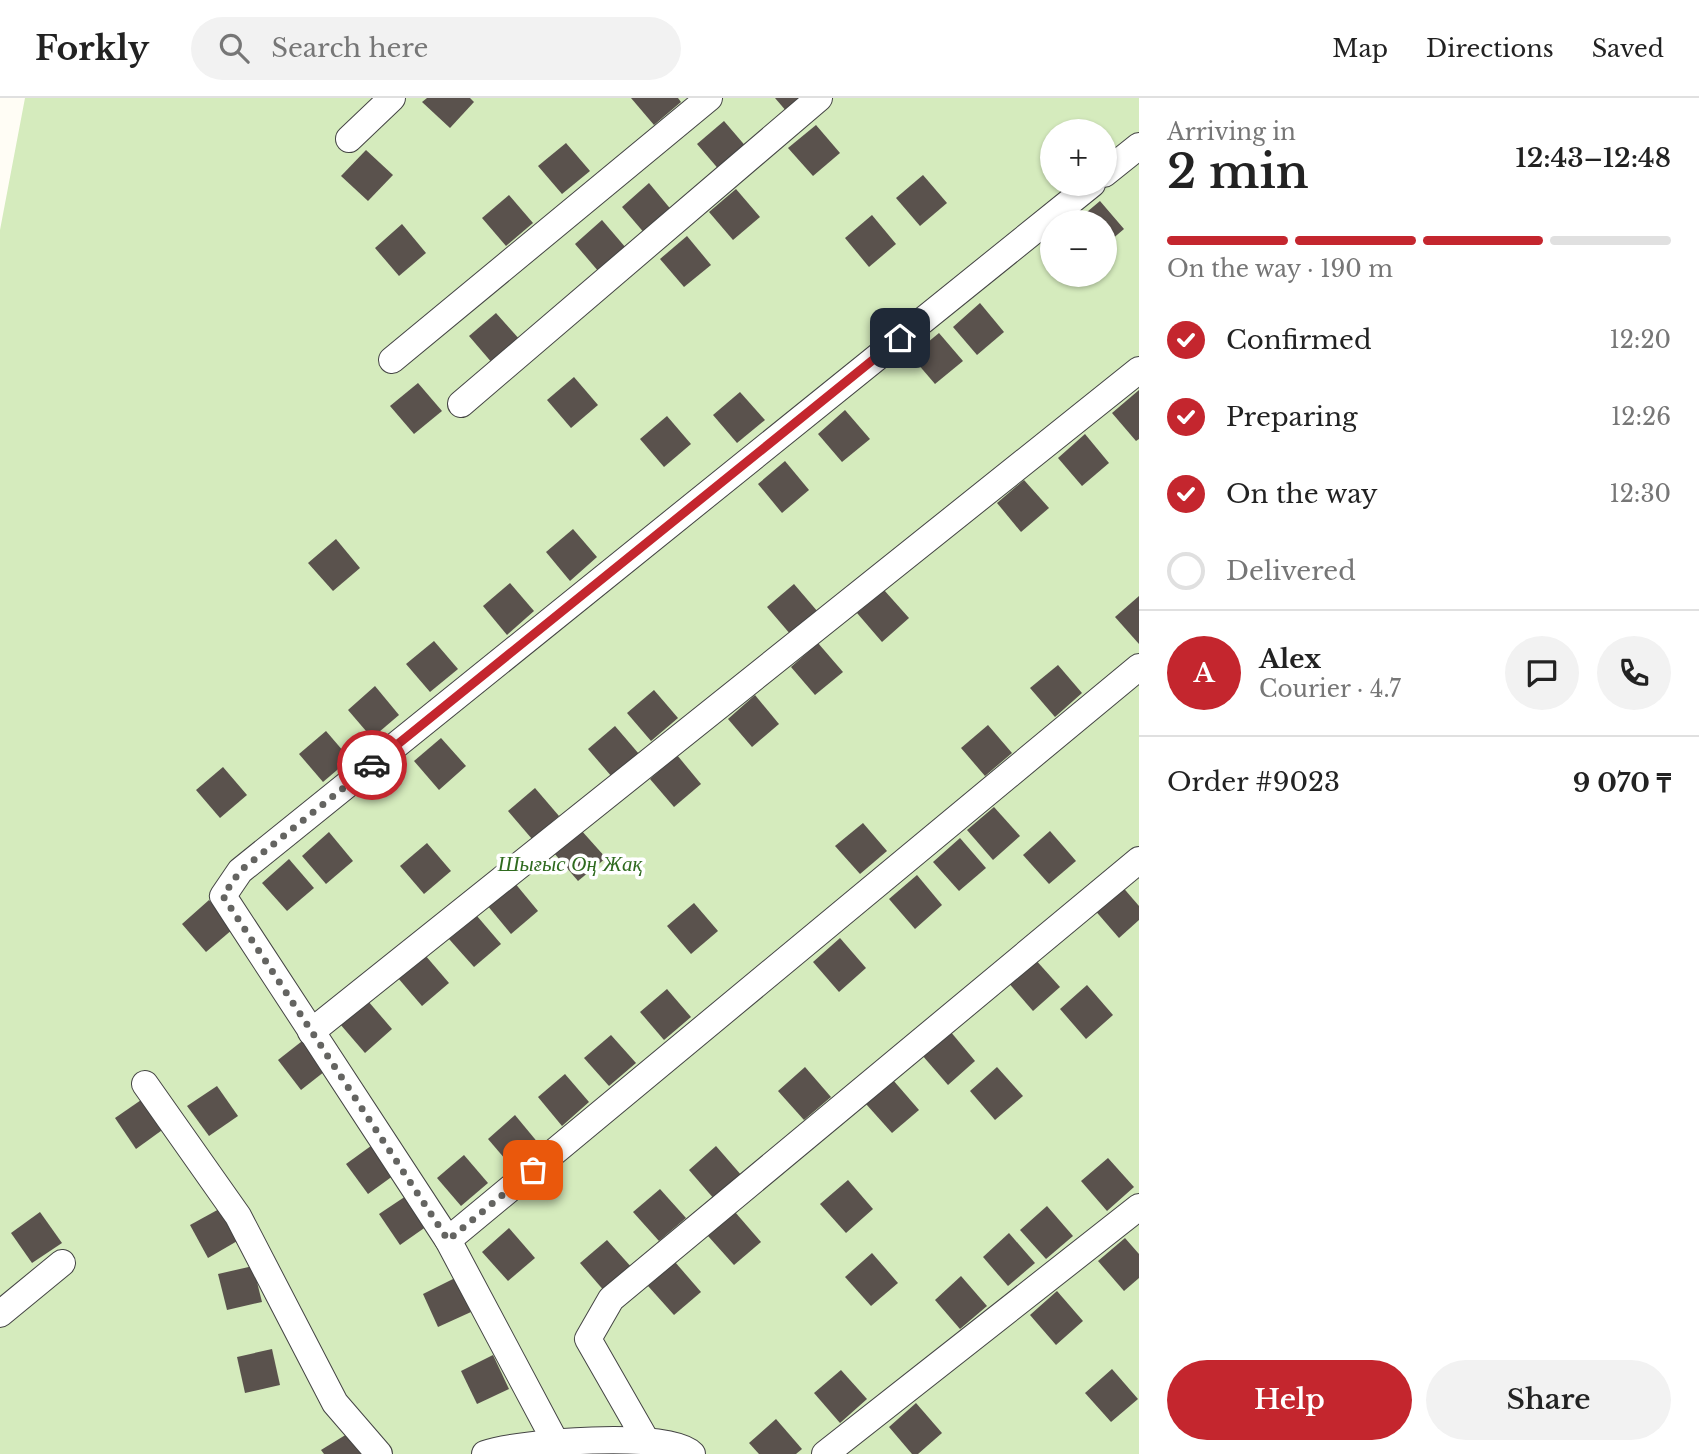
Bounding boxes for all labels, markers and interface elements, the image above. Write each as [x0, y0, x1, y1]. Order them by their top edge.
search box [191, 17, 681, 80]
text: Forkly [35, 28, 149, 69]
icon: search [215, 29, 253, 67]
text: Search here [271, 32, 428, 64]
text: Map [1332, 34, 1388, 63]
text: Directions [1426, 34, 1554, 63]
text: Saved [1592, 34, 1664, 63]
text: Arriving in [1167, 118, 1296, 146]
map controls [1040, 119, 1117, 287]
button: + [1040, 119, 1117, 196]
text: 12:43–12:48 [1515, 142, 1671, 174]
text: 2 min [1167, 143, 1309, 200]
button: − [1040, 210, 1117, 287]
text: On the way · 190 m [1167, 255, 1393, 283]
pin [870, 308, 930, 368]
icon: home [881, 319, 919, 357]
icon: check [1167, 321, 1205, 359]
text: Confirmed [1226, 324, 1371, 356]
text: 12:20 [1609, 326, 1671, 354]
icon: check [1167, 398, 1205, 436]
text: Preparing [1226, 401, 1358, 433]
text: 12:26 [1611, 403, 1671, 431]
icon: check [1167, 475, 1205, 513]
text: On the way [1226, 478, 1378, 510]
text: 12:30 [1609, 480, 1671, 508]
text: Delivered [1226, 555, 1356, 587]
button: chat [1505, 636, 1579, 710]
button: phone [1597, 636, 1671, 710]
text: Alex [1259, 643, 1321, 675]
text: A [1193, 657, 1215, 689]
text: Courier · 4.7 [1259, 675, 1401, 703]
courier [337, 730, 407, 800]
icon: car [353, 746, 391, 784]
text: Order #9023 [1167, 766, 1340, 798]
text: 9 070 ₸ [1573, 767, 1671, 799]
park label: Шығыс Оң Жақ [497, 851, 642, 877]
pin [503, 1140, 563, 1200]
icon: bag [514, 1151, 552, 1189]
button: Help [1167, 1360, 1412, 1440]
button: Share [1426, 1360, 1671, 1440]

